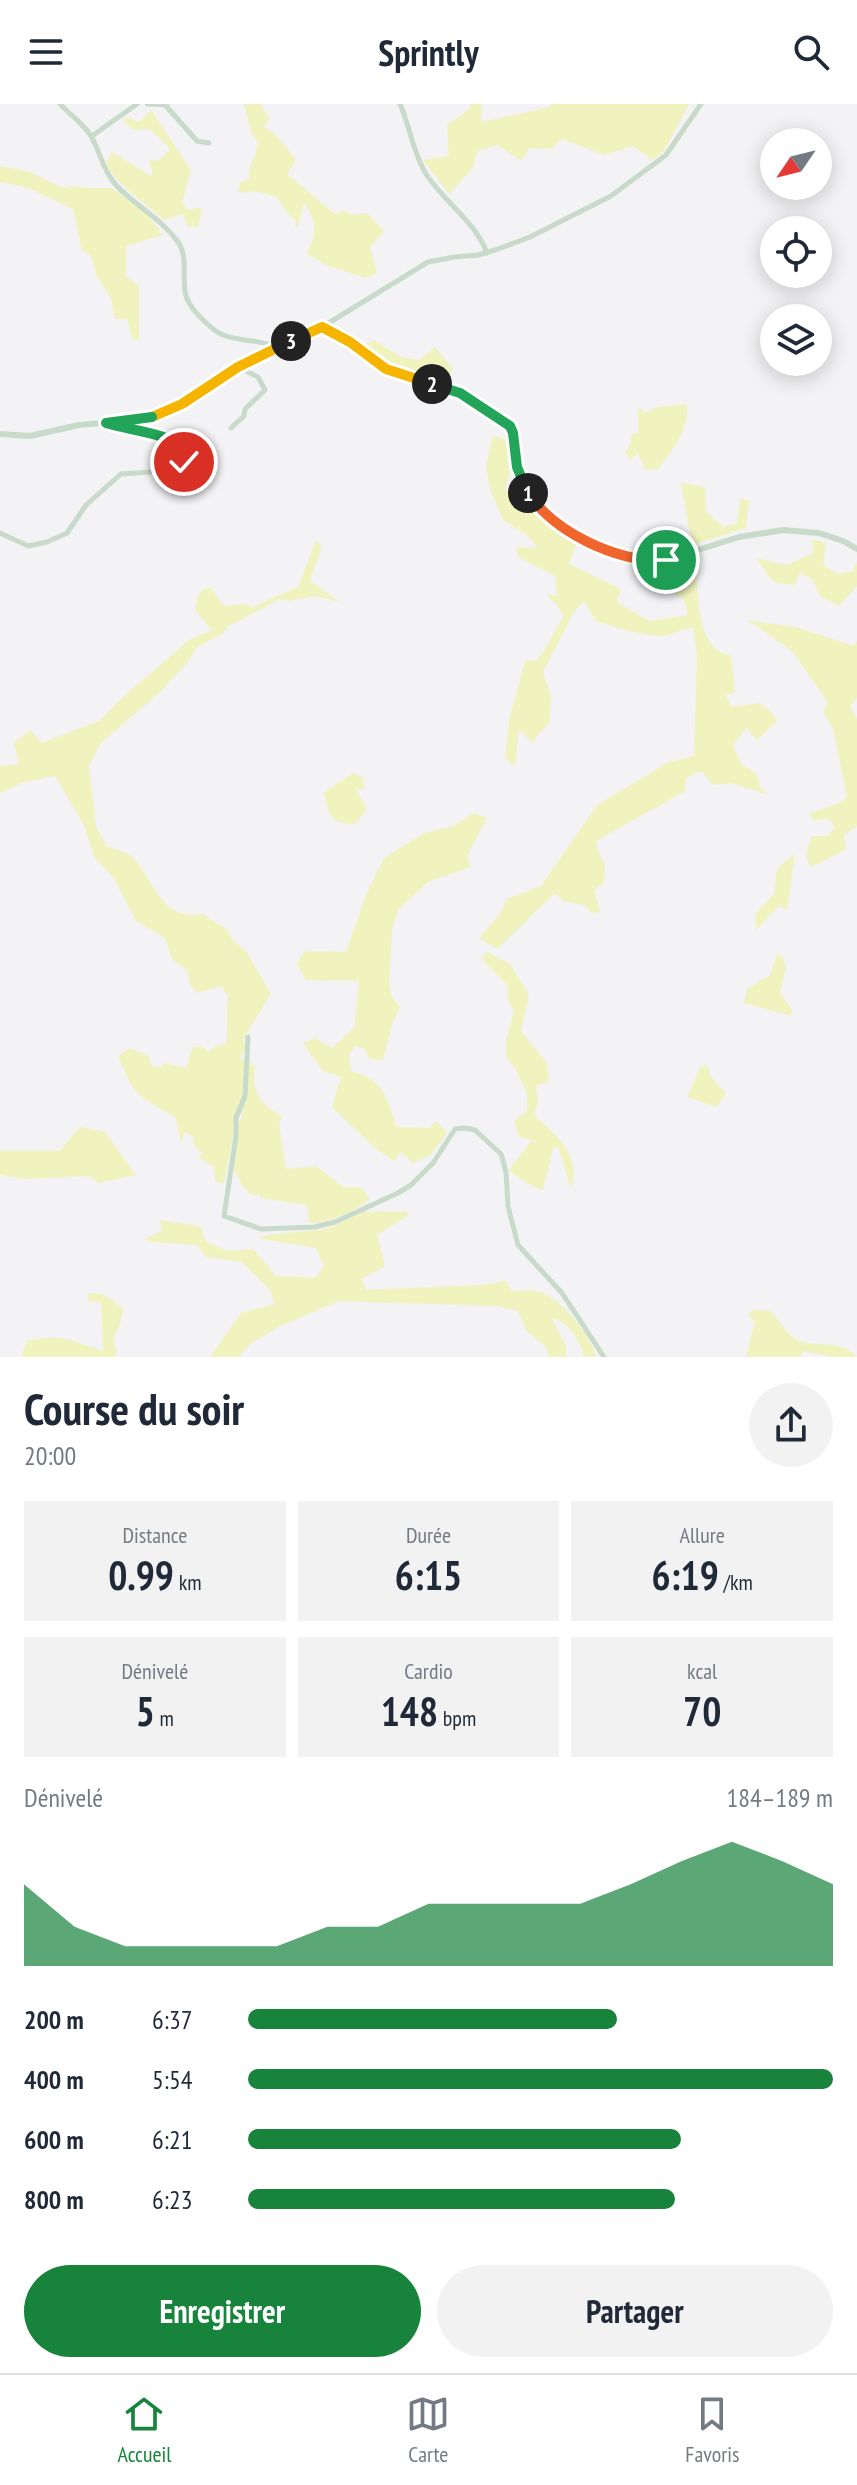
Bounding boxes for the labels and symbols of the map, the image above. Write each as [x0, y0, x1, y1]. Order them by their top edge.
north arrow [760, 128, 832, 200]
pin: 3 [271, 321, 311, 361]
pin: 2 [412, 364, 452, 404]
pin [150, 428, 218, 496]
pin: 1 [508, 473, 548, 513]
pin [632, 526, 700, 594]

